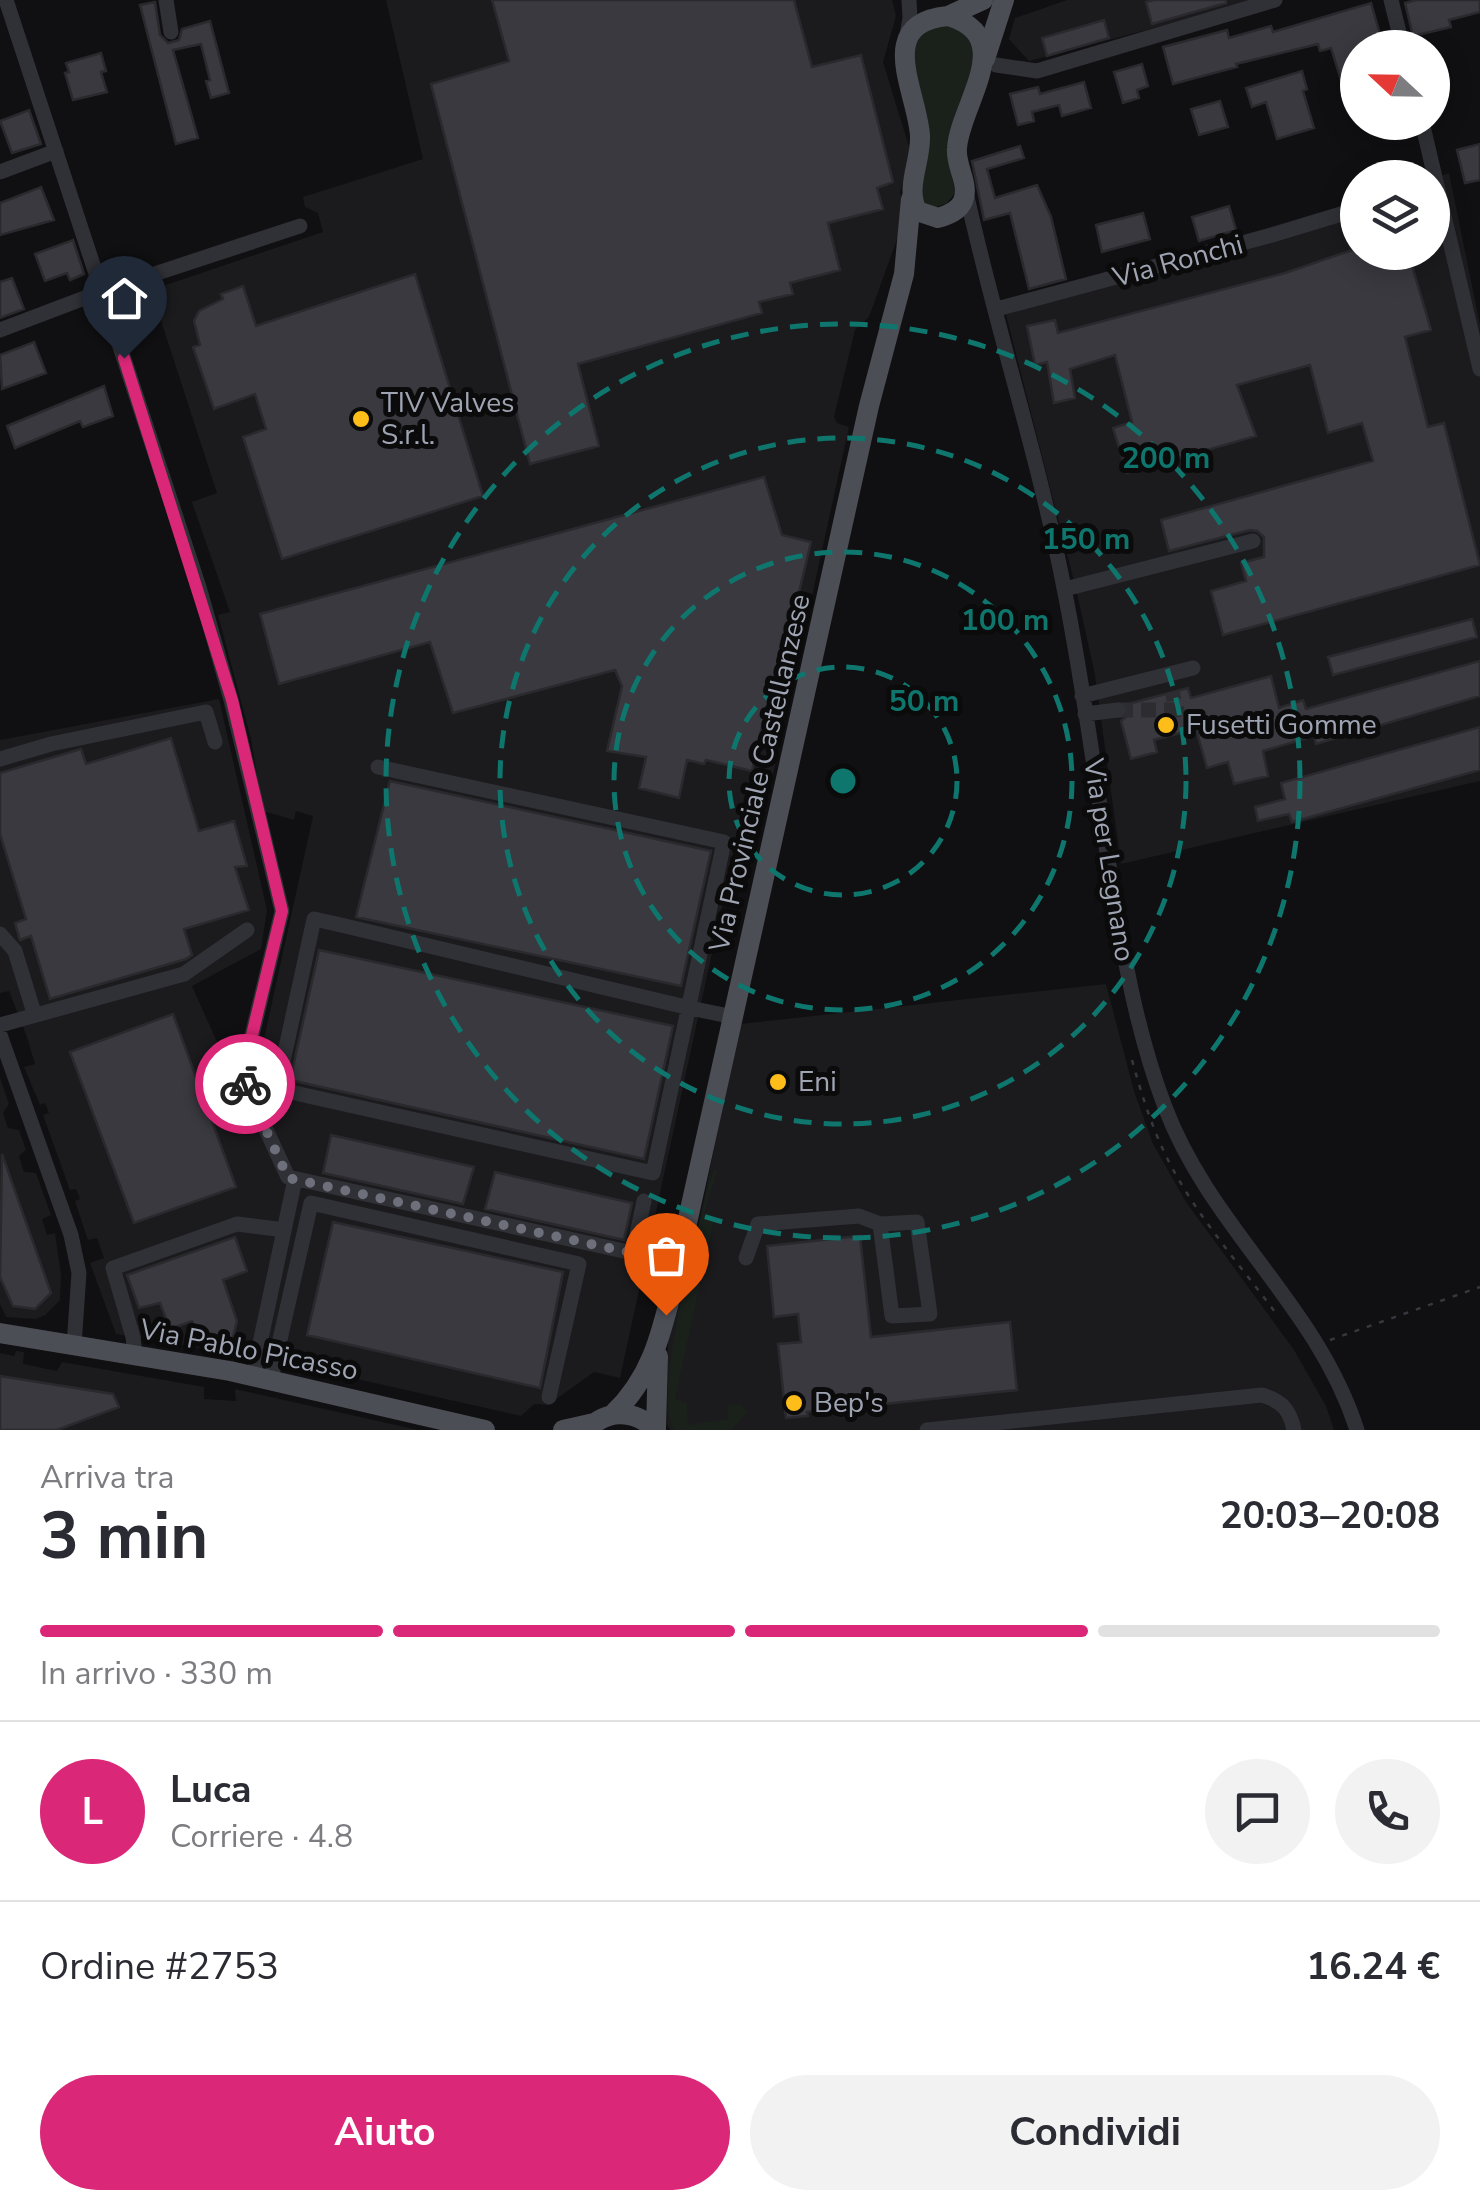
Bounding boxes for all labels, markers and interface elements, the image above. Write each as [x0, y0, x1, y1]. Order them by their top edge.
north arrow [1340, 30, 1450, 140]
map controls [1340, 30, 1450, 270]
button: layers [1340, 160, 1450, 270]
street label: Via Ronchi [1108, 225, 1247, 297]
pin [82, 256, 167, 359]
icon: home [97, 271, 152, 326]
place label: TIV Valves S.r.l. [381, 384, 515, 454]
marker: TIV Valves S.r.l. [350, 408, 372, 430]
text: 200 m [1122, 438, 1210, 479]
text: 150 m [1042, 519, 1130, 560]
street label: Via Provinciale Castellanzese [700, 590, 820, 957]
text: 100 m [961, 600, 1049, 641]
text: 50 m [889, 681, 959, 722]
place label: Fusetti Gomme [1186, 706, 1377, 744]
marker: Fusetti Gomme [1155, 714, 1177, 736]
street label: Via per Legnano [1074, 755, 1144, 964]
centre of rings [825, 763, 861, 799]
courier [195, 1034, 295, 1134]
icon: bike [218, 1057, 273, 1112]
place label: Eni [798, 1063, 837, 1101]
marker: Eni [767, 1071, 789, 1093]
pin [624, 1213, 709, 1316]
icon: bag [639, 1228, 694, 1283]
street label: Via Pablo Picasso [136, 1310, 361, 1390]
place label: Bep's [814, 1384, 884, 1422]
marker: Bep's [783, 1392, 805, 1414]
text: Arriva tra [40, 1456, 174, 1499]
text: 20:03–20:08 [1220, 1490, 1440, 1541]
text: 3 min [40, 1492, 208, 1581]
text: In arrivo · 330 m [40, 1652, 273, 1695]
button: chat [1205, 1759, 1310, 1864]
button: phone [1335, 1759, 1440, 1864]
text: Luca [170, 1764, 252, 1815]
text: L [82, 1786, 103, 1837]
text: Corriere · 4.8 [170, 1815, 353, 1858]
text: Ordine #2753 [40, 1941, 279, 1992]
text: 16.24 € [1306, 1941, 1440, 1992]
button: Aiuto [40, 2075, 730, 2190]
button: Condividi [750, 2075, 1440, 2190]

